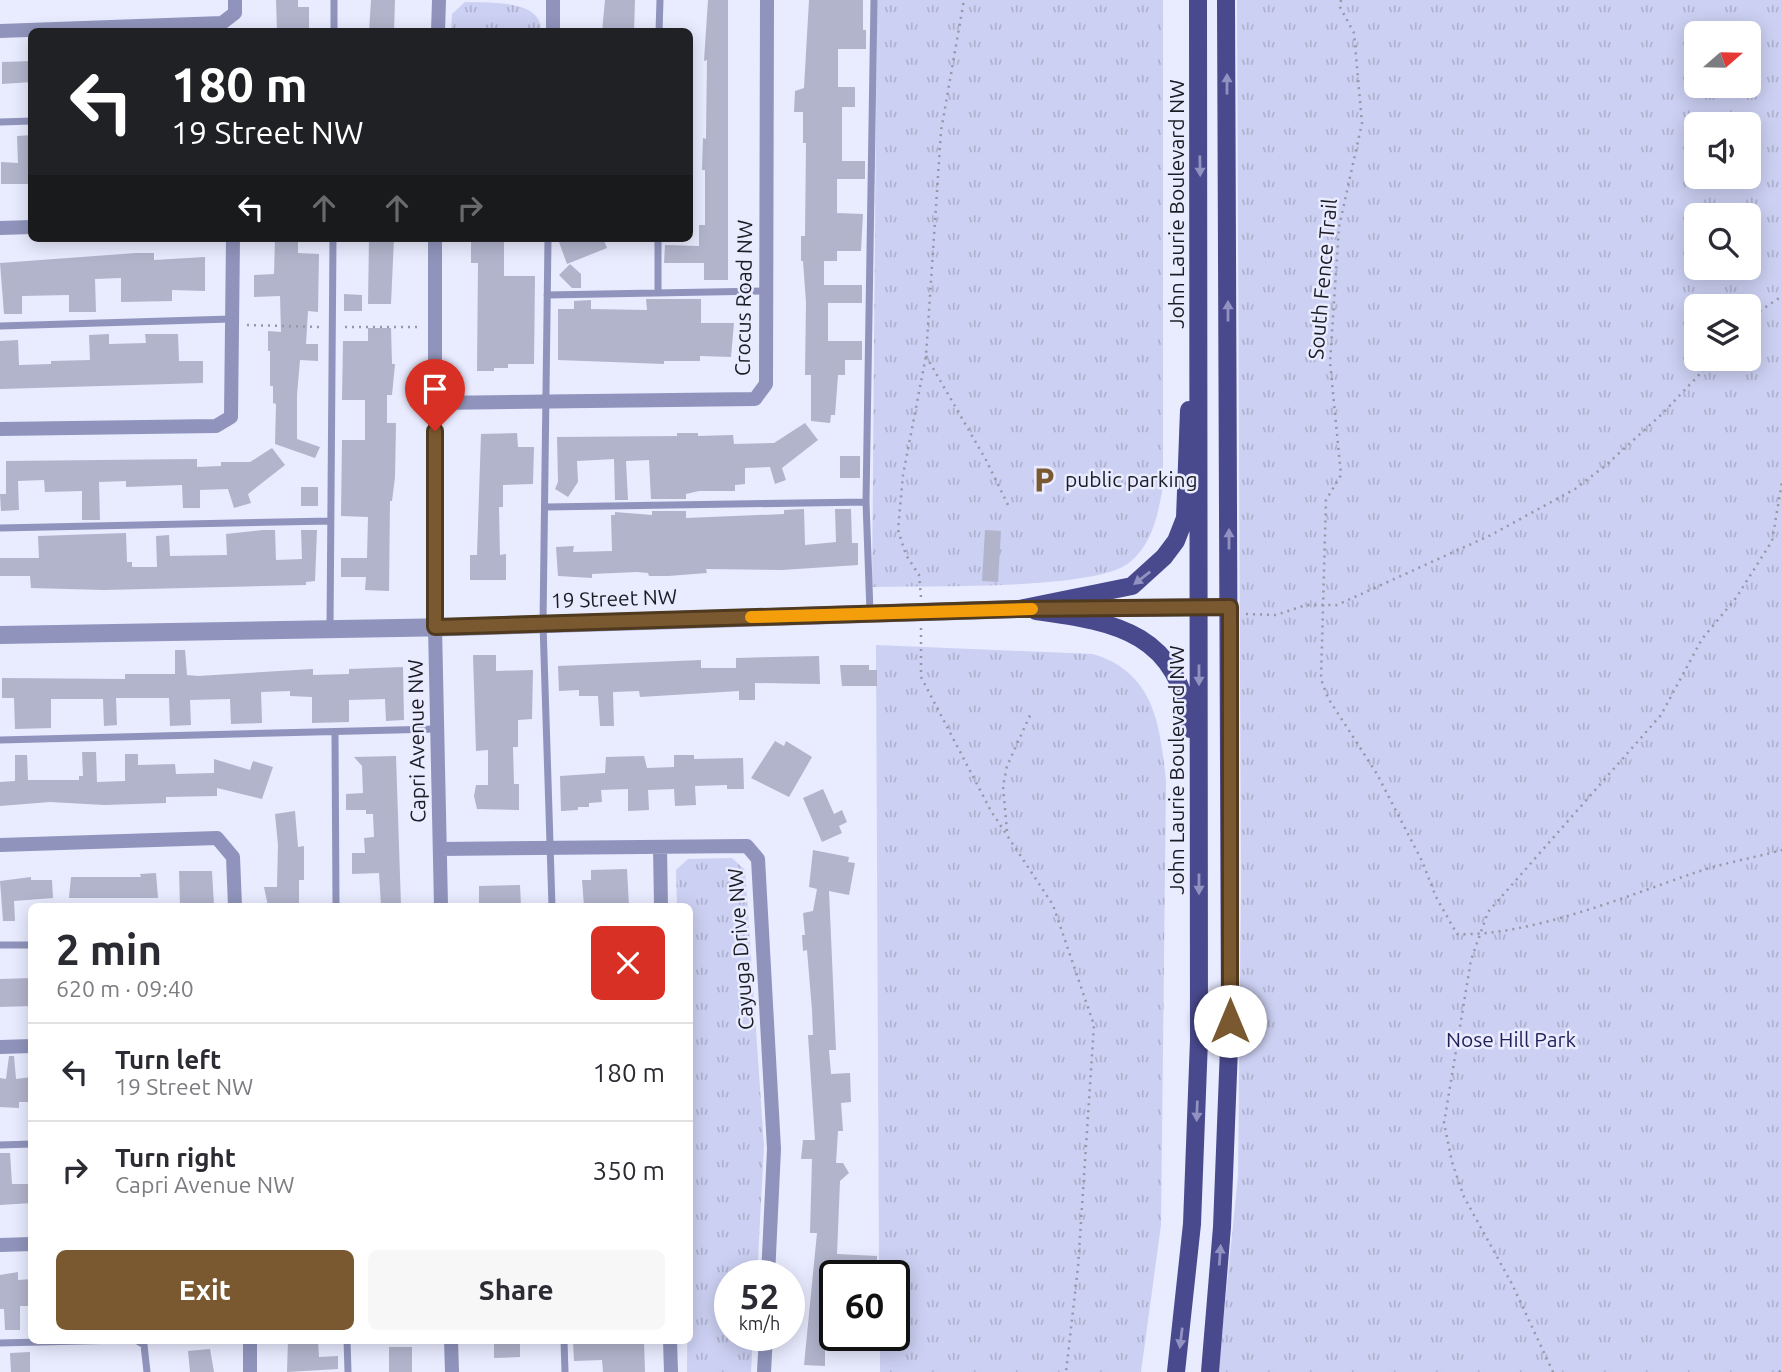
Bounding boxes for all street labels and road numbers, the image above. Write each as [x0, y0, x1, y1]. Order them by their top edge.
street label: John Laurie Boulevard NW [1164, 79, 1188, 329]
street label: South Fence Trail [1303, 198, 1341, 360]
street label: Crocus Road NW [730, 220, 756, 376]
street label: 19 Street NW [550, 584, 678, 612]
street label: John Laurie Boulevard NW [1164, 645, 1188, 895]
street label: Capri Avenue NW [403, 659, 429, 823]
street label: Cayuga Drive NW [722, 867, 758, 1031]

